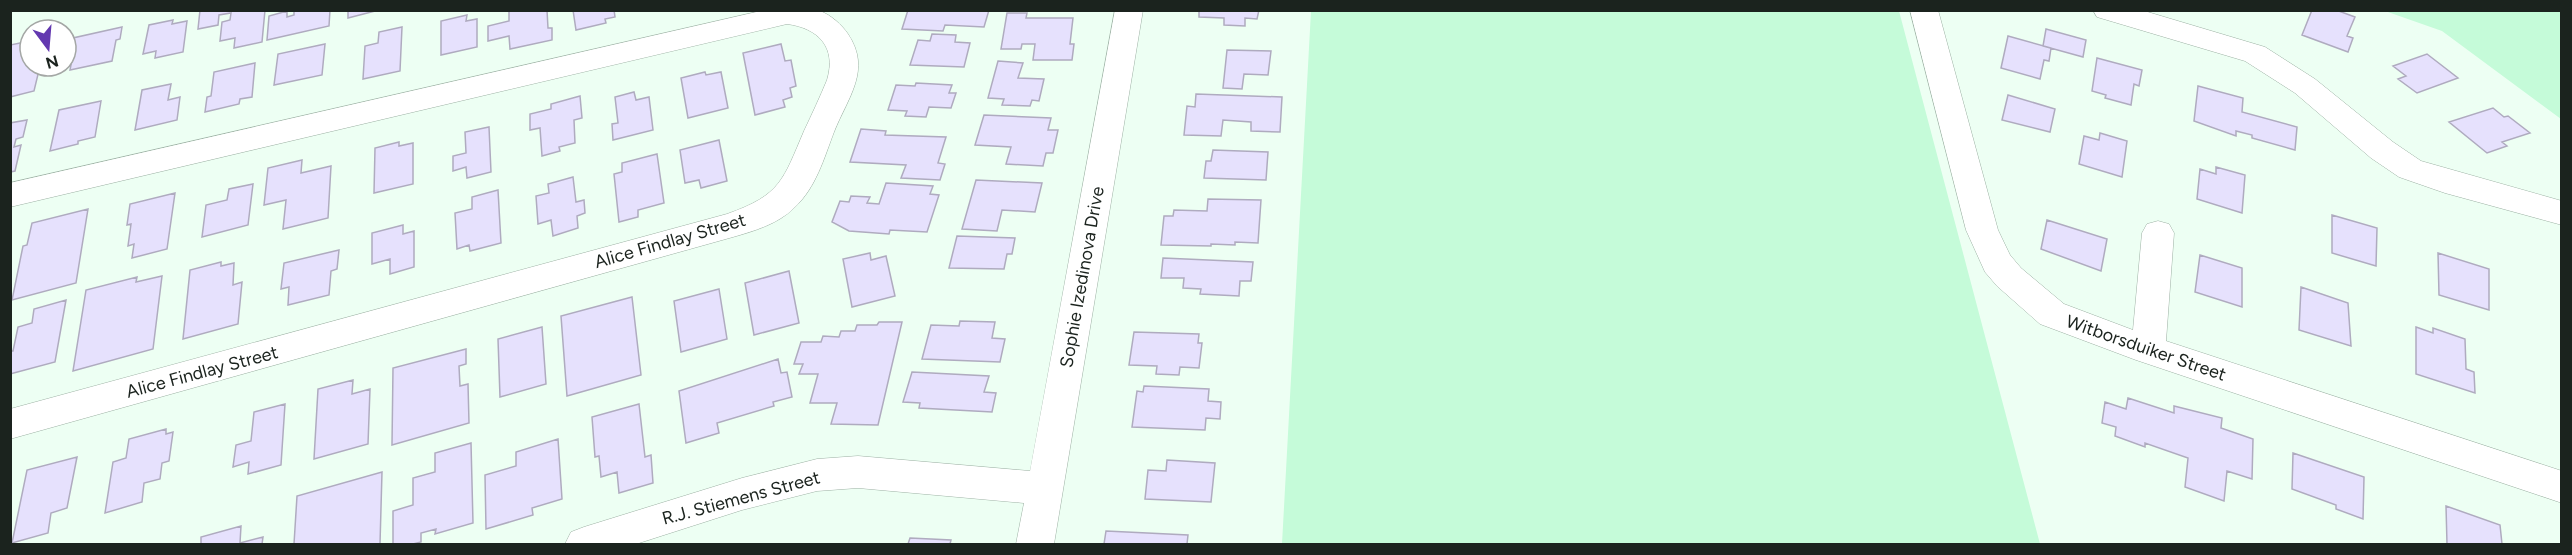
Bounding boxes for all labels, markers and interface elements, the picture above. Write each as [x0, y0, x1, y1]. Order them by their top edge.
north arrow [18, 18, 78, 78]
text: N [43, 51, 61, 73]
street label: Sophie Izedinova Drive [1055, 185, 1109, 369]
street label: Alice Findlay Street [592, 209, 748, 273]
street label: Witborsduiker Street [2063, 310, 2229, 386]
street label: Alice Findlay Street [124, 341, 280, 403]
street label: R.J. Stiemens Street [660, 466, 823, 530]

